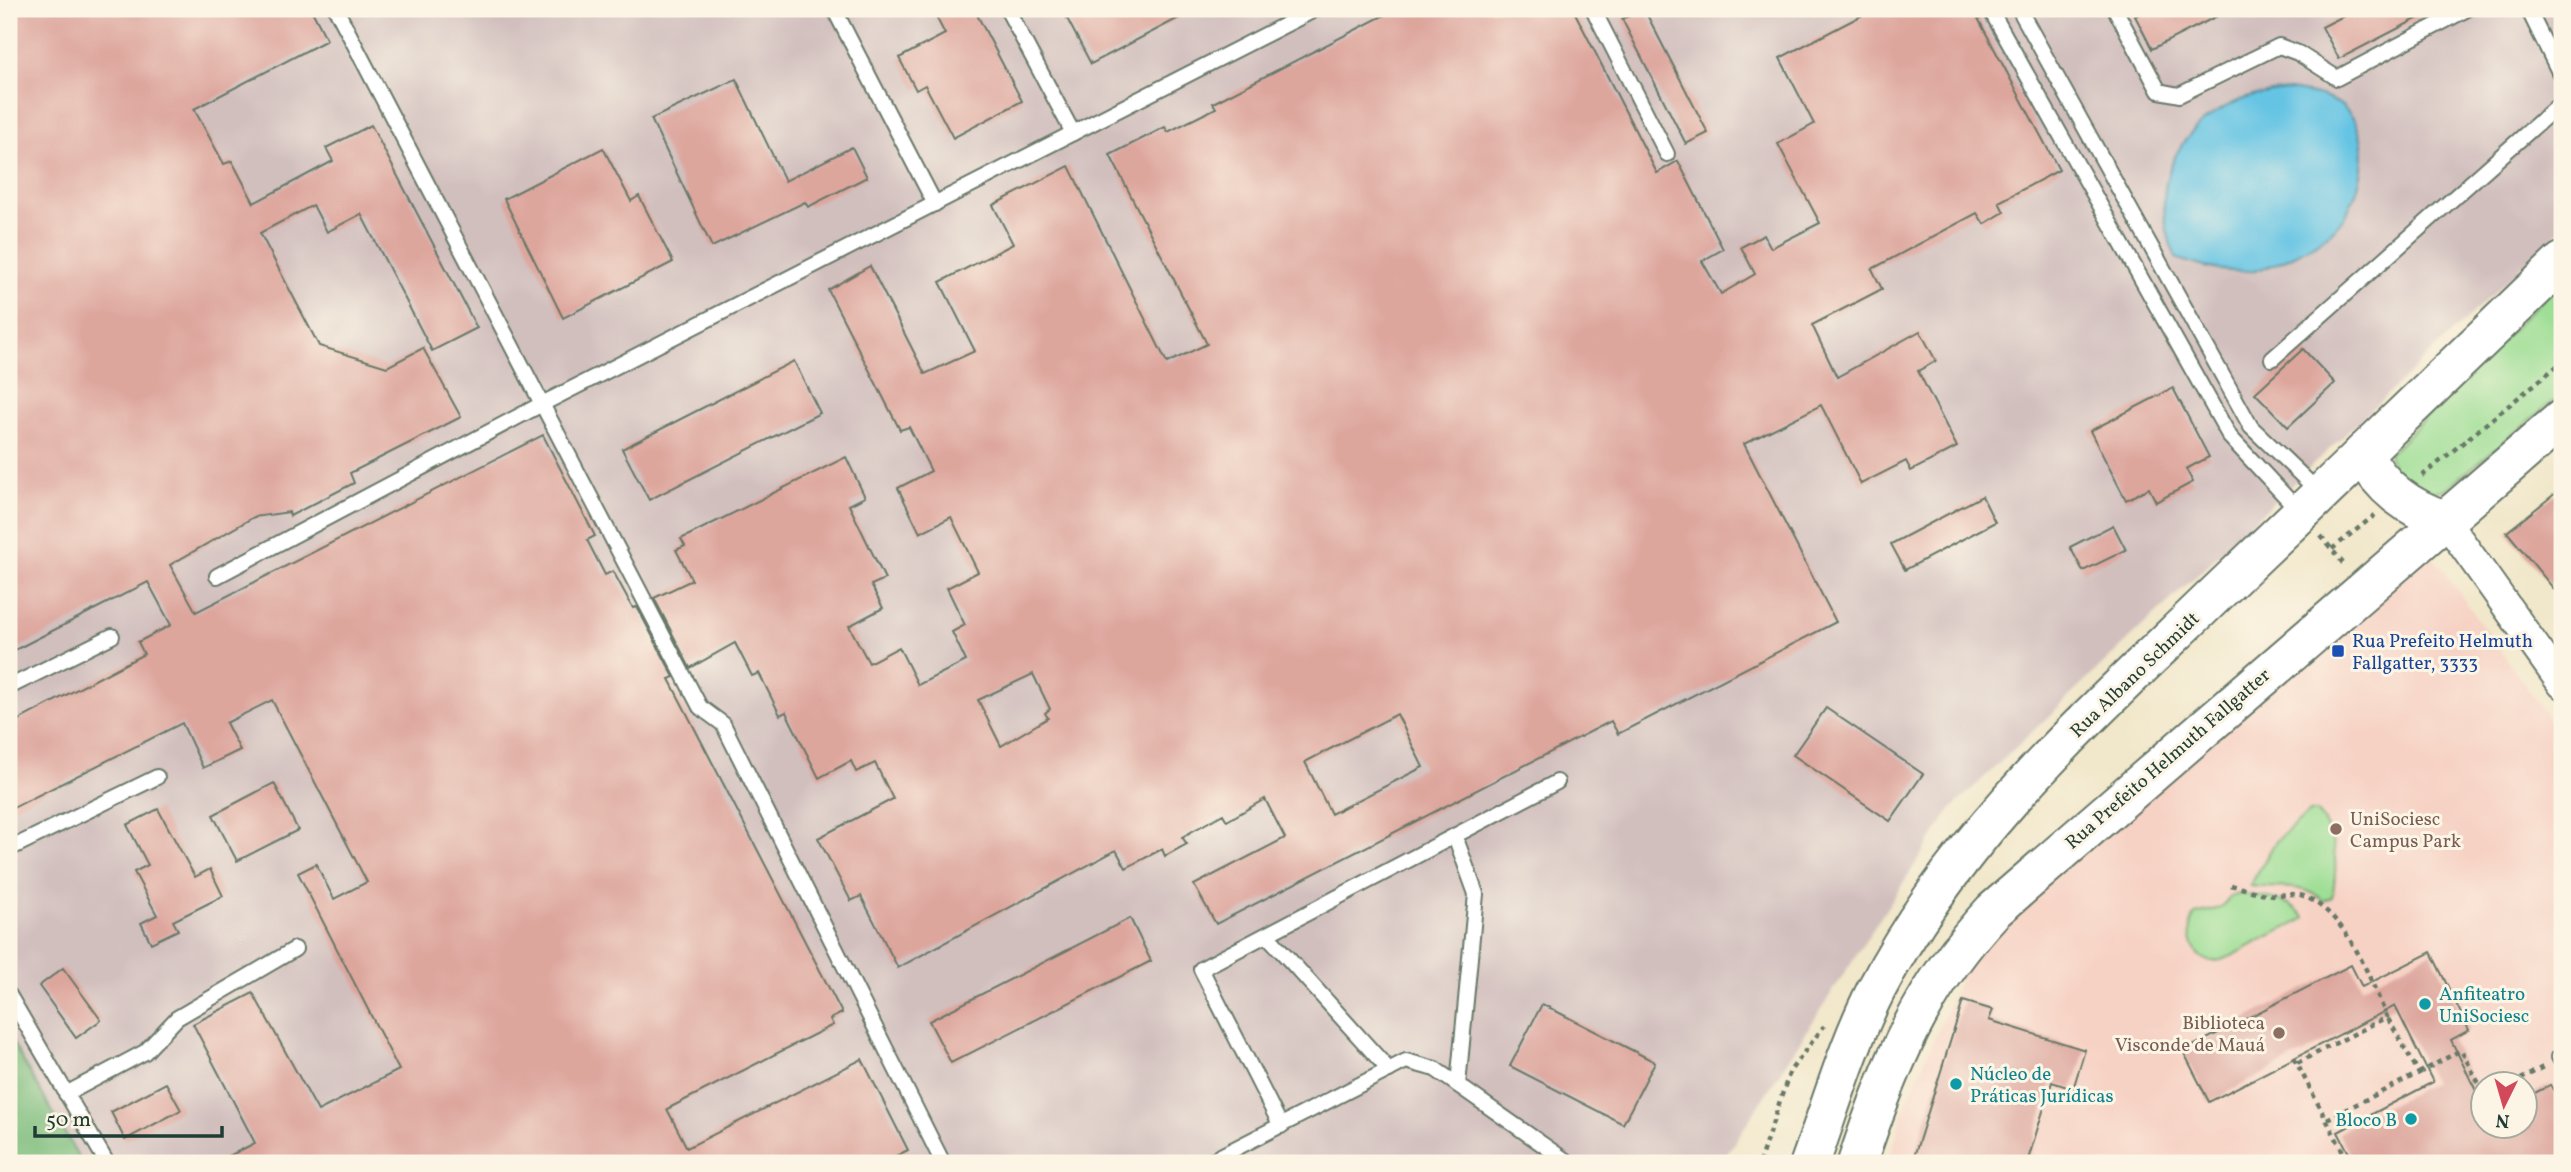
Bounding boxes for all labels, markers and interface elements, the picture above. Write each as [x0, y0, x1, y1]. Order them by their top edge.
street label: Rua Albano Schmidt [2065, 607, 2206, 744]
place label: Rua Prefeito Helmuth Fallgatter, 3333 [2352, 629, 2533, 677]
marker: Rua Prefeito Helmuth Fallgatter, 3333 [2330, 643, 2346, 659]
street label: Rua Prefeito Helmuth Fallgatter [2060, 663, 2277, 856]
place label: UniSociesc Campus Park [2350, 807, 2461, 855]
marker: UniSociesc Campus Park [2328, 821, 2344, 837]
place label: Anfiteatro UniSociesc [2439, 982, 2529, 1030]
marker: Anfiteatro UniSociesc [2417, 996, 2433, 1012]
place label: Biblioteca Visconde de Mauá [2115, 1011, 2265, 1059]
marker: Biblioteca Visconde de Mauá [2271, 1025, 2287, 1041]
place label: Núcleo de Práticas Jurídicas [1970, 1062, 2114, 1110]
north arrow [2470, 1070, 2540, 1140]
marker: Núcleo de Práticas Jurídicas [1948, 1076, 1964, 1092]
scale bar [35, 1095, 222, 1139]
text: 50 m [46, 1106, 91, 1135]
text: N [2494, 1106, 2511, 1133]
place label: Bloco B [2335, 1108, 2397, 1134]
marker: Bloco B [2403, 1111, 2419, 1127]

